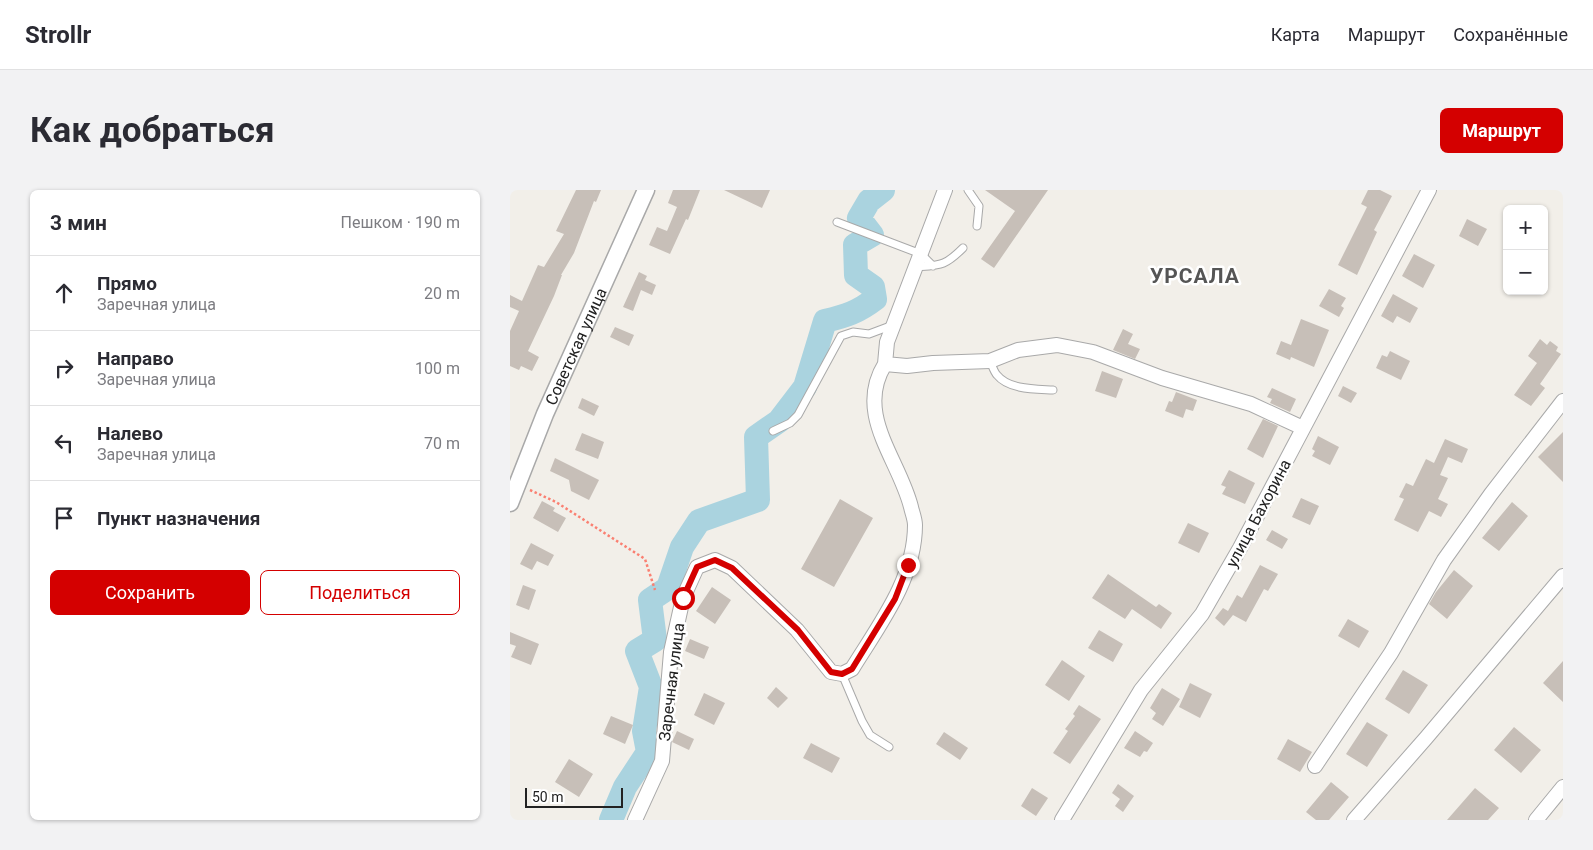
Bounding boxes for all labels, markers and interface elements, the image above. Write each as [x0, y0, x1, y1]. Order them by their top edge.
text: Strollr [25, 21, 91, 49]
text: Карта [1271, 24, 1320, 45]
text: Маршрут [1348, 24, 1425, 45]
text: Сохранённые [1453, 24, 1568, 45]
button: Маршрут [1440, 108, 1563, 153]
text: Как добраться [30, 110, 275, 151]
map controls [1503, 205, 1548, 295]
button: + [1503, 205, 1548, 250]
text: 3 мин [50, 211, 107, 235]
text: Пешком · 190 m [341, 213, 460, 232]
button: − [1503, 250, 1548, 295]
district label: УРСАЛА [1150, 264, 1240, 288]
text: Прямо [97, 272, 157, 295]
icon: ahead [50, 279, 78, 307]
text: 20 m [424, 284, 460, 303]
street label: Советская улица [541, 285, 611, 408]
text: Заречная улица [97, 295, 216, 314]
text: Направо [97, 347, 174, 370]
icon: right [50, 354, 78, 382]
text: 100 m [415, 359, 460, 378]
text: Заречная улица [97, 370, 216, 389]
text: Налево [97, 422, 163, 445]
icon: left [50, 429, 78, 457]
text: 70 m [424, 434, 460, 453]
text: Заречная улица [97, 445, 216, 464]
street label: улица Бахорина [1222, 456, 1295, 571]
icon: arrive [50, 504, 78, 532]
text: Пункт назначения [97, 507, 260, 530]
route end [897, 554, 920, 577]
button: Сохранить [50, 570, 250, 615]
button: Поделиться [260, 570, 460, 615]
route start [672, 587, 695, 610]
street label: Заречная улица [655, 622, 688, 742]
scale bar [525, 785, 622, 808]
text: 50 m [532, 789, 564, 805]

